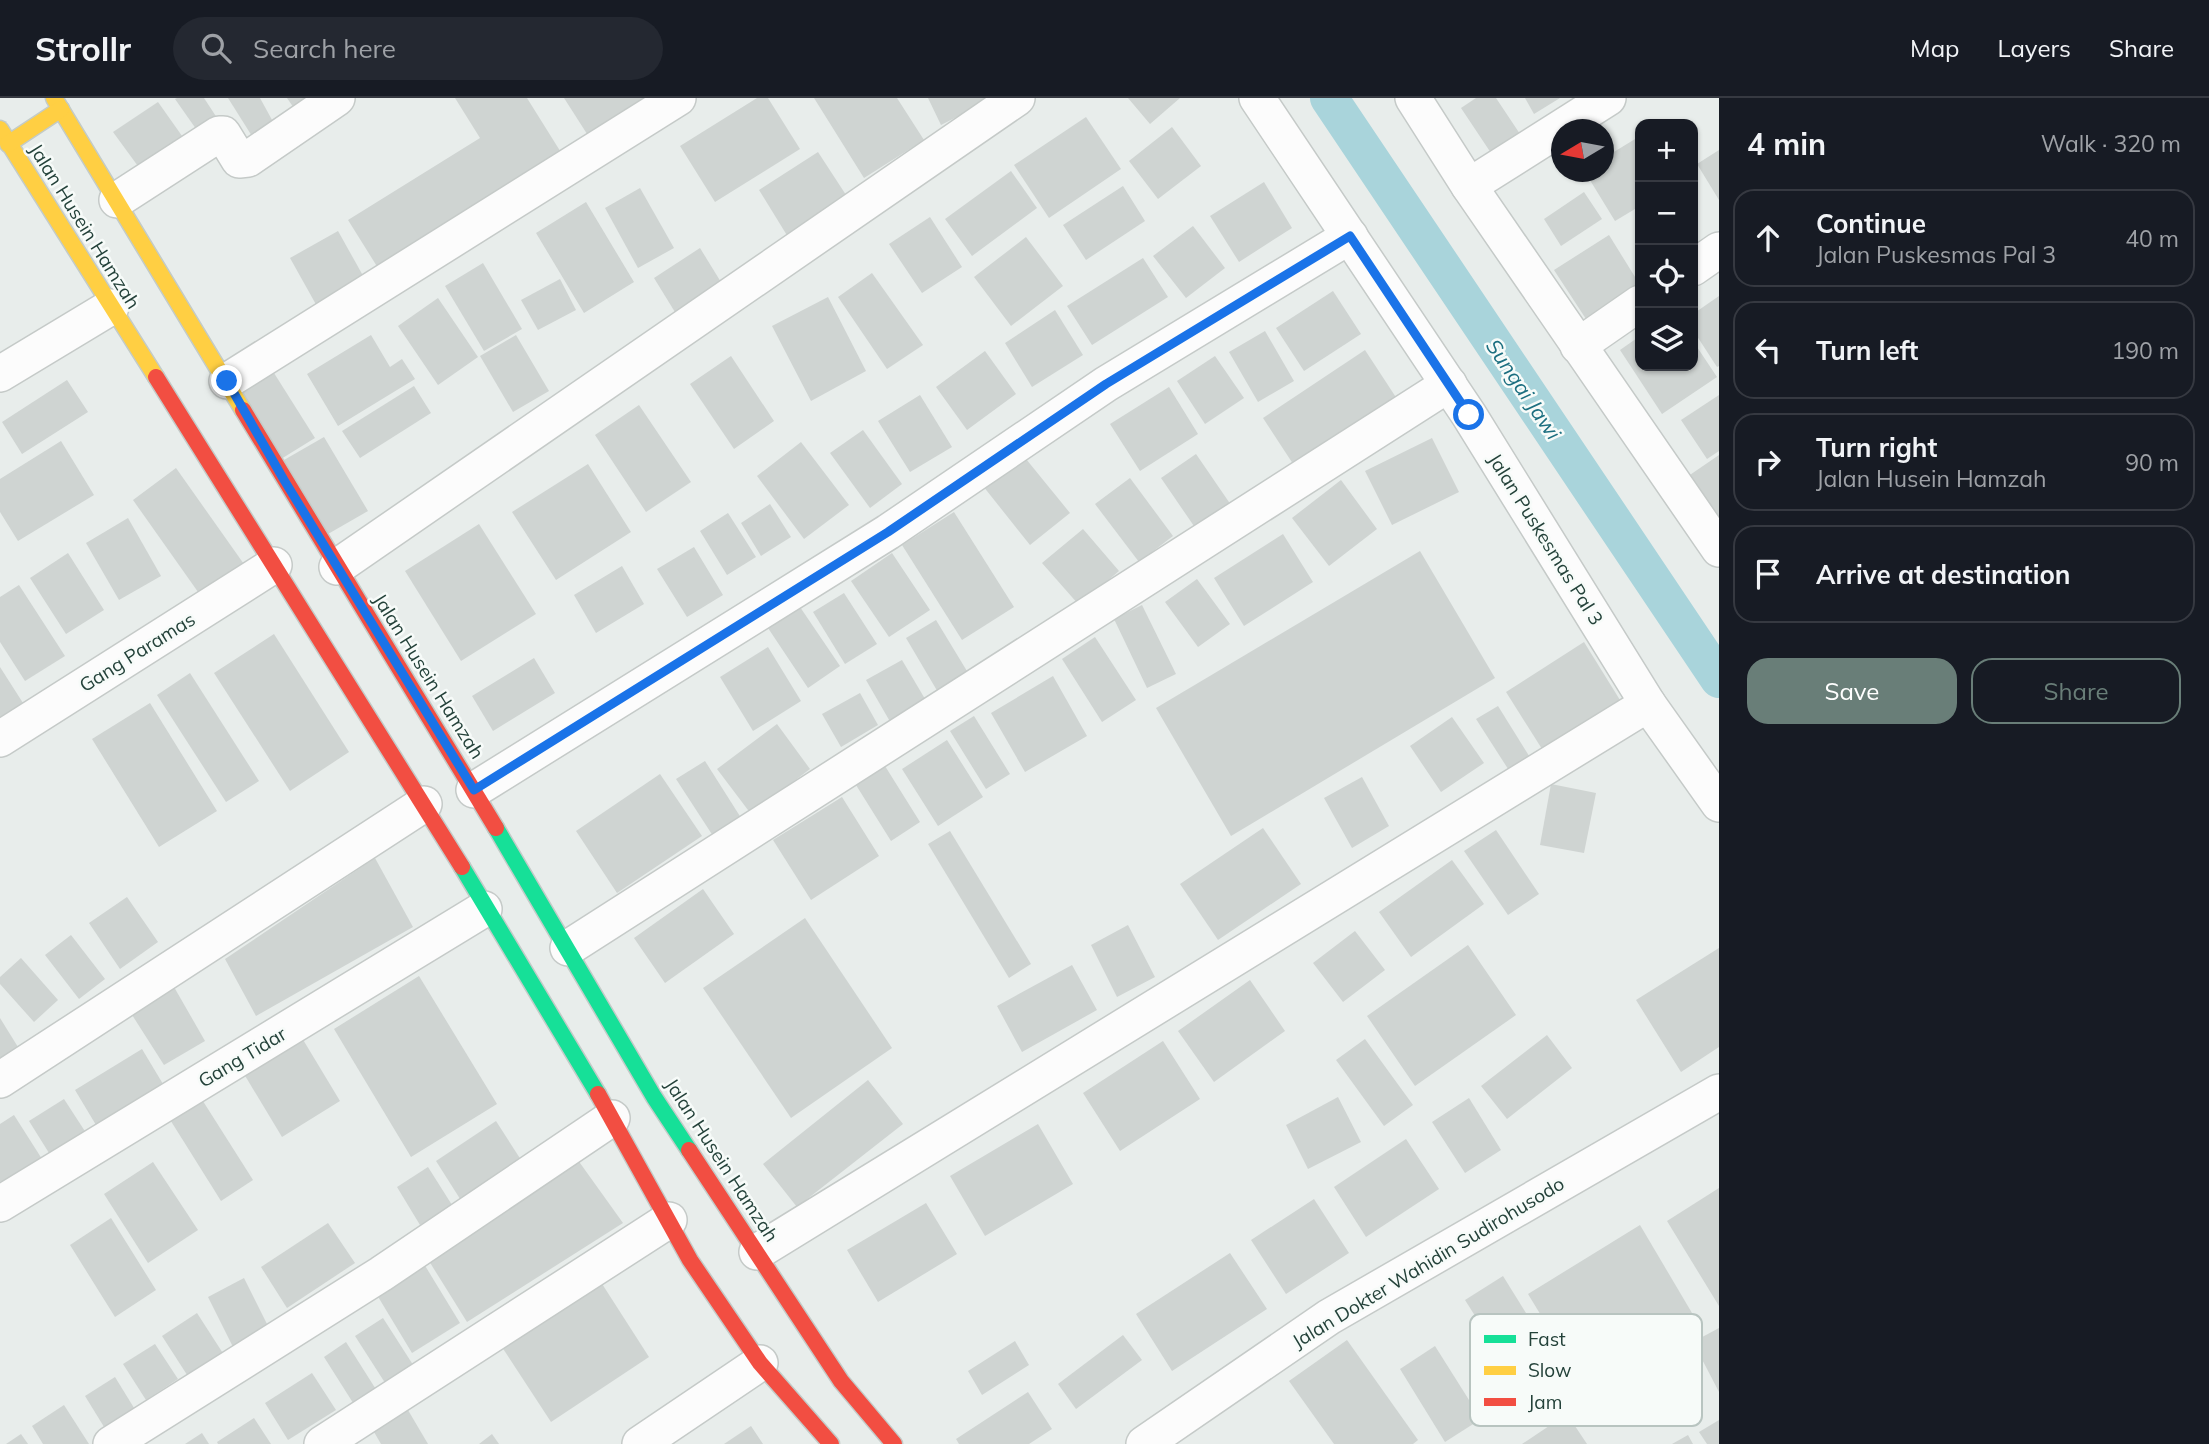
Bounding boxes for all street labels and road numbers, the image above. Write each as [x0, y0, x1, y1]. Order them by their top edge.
street label: Jalan Husein Hamzah [24, 139, 146, 313]
street label: Jalan Puskesmas Pal 3 [1483, 449, 1609, 629]
street label: Jalan Husein Hamzah [368, 589, 490, 763]
street label: Gang Paramas [75, 607, 199, 697]
street label: Gang Tidar [194, 1021, 290, 1093]
street label: Jalan Husein Hamzah [660, 1074, 784, 1246]
street label: Jalan Dokter Wahidin Sudirohusodo [1288, 1171, 1568, 1353]

